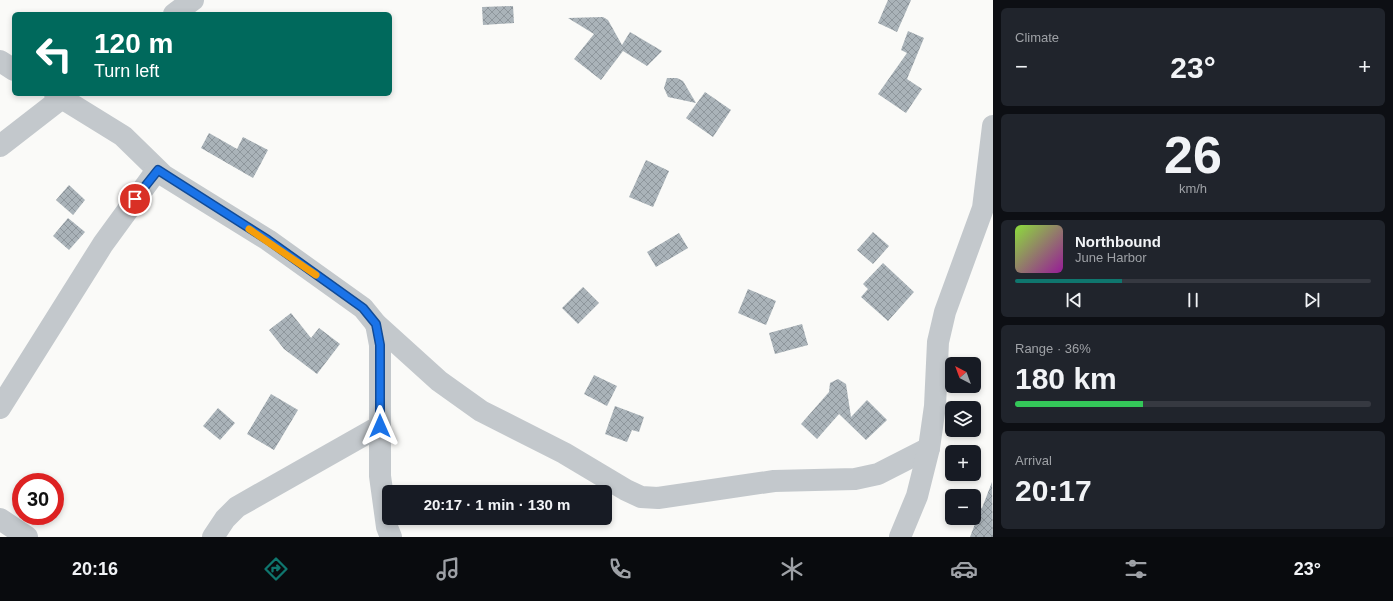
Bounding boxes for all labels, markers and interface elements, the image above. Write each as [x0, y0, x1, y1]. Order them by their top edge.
icon: left [28, 28, 80, 80]
text: 120 m [94, 28, 173, 59]
text: Climate [1015, 30, 1059, 45]
text: 23° [1170, 51, 1216, 84]
text: − [1015, 54, 1028, 79]
text: + [1358, 54, 1371, 79]
text: Turn left [94, 61, 159, 81]
text: 26 [1164, 126, 1222, 184]
text: km/h [1179, 181, 1207, 196]
pin [118, 182, 152, 216]
icon: arrive [124, 188, 146, 210]
text: Northbound [1075, 233, 1161, 250]
text: June Harbor [1075, 250, 1147, 265]
icon: previous [1063, 289, 1085, 311]
icon: pause [1182, 289, 1204, 311]
icon: next [1301, 289, 1323, 311]
text: Range · 36% [1015, 341, 1091, 356]
north arrow [945, 357, 981, 393]
map controls [945, 357, 981, 525]
text: 180 km [1015, 362, 1117, 395]
button: layers [945, 401, 981, 437]
position arrow [359, 405, 401, 447]
button: + [945, 445, 981, 481]
text: Arrival [1015, 453, 1052, 468]
speed limit sign: 30 [12, 473, 64, 525]
text: 20:17 [1015, 474, 1092, 507]
button: − [945, 489, 981, 525]
text: 20:17 · 1 min · 130 m [424, 496, 570, 513]
icon: directions [262, 555, 290, 583]
icon: music [434, 555, 462, 583]
icon: phone [606, 555, 634, 583]
icon: climate [778, 555, 806, 583]
icon: car [950, 555, 978, 583]
icon: filters [1122, 555, 1150, 583]
text: 20:16 [72, 559, 118, 579]
text: 23° [1294, 559, 1321, 579]

